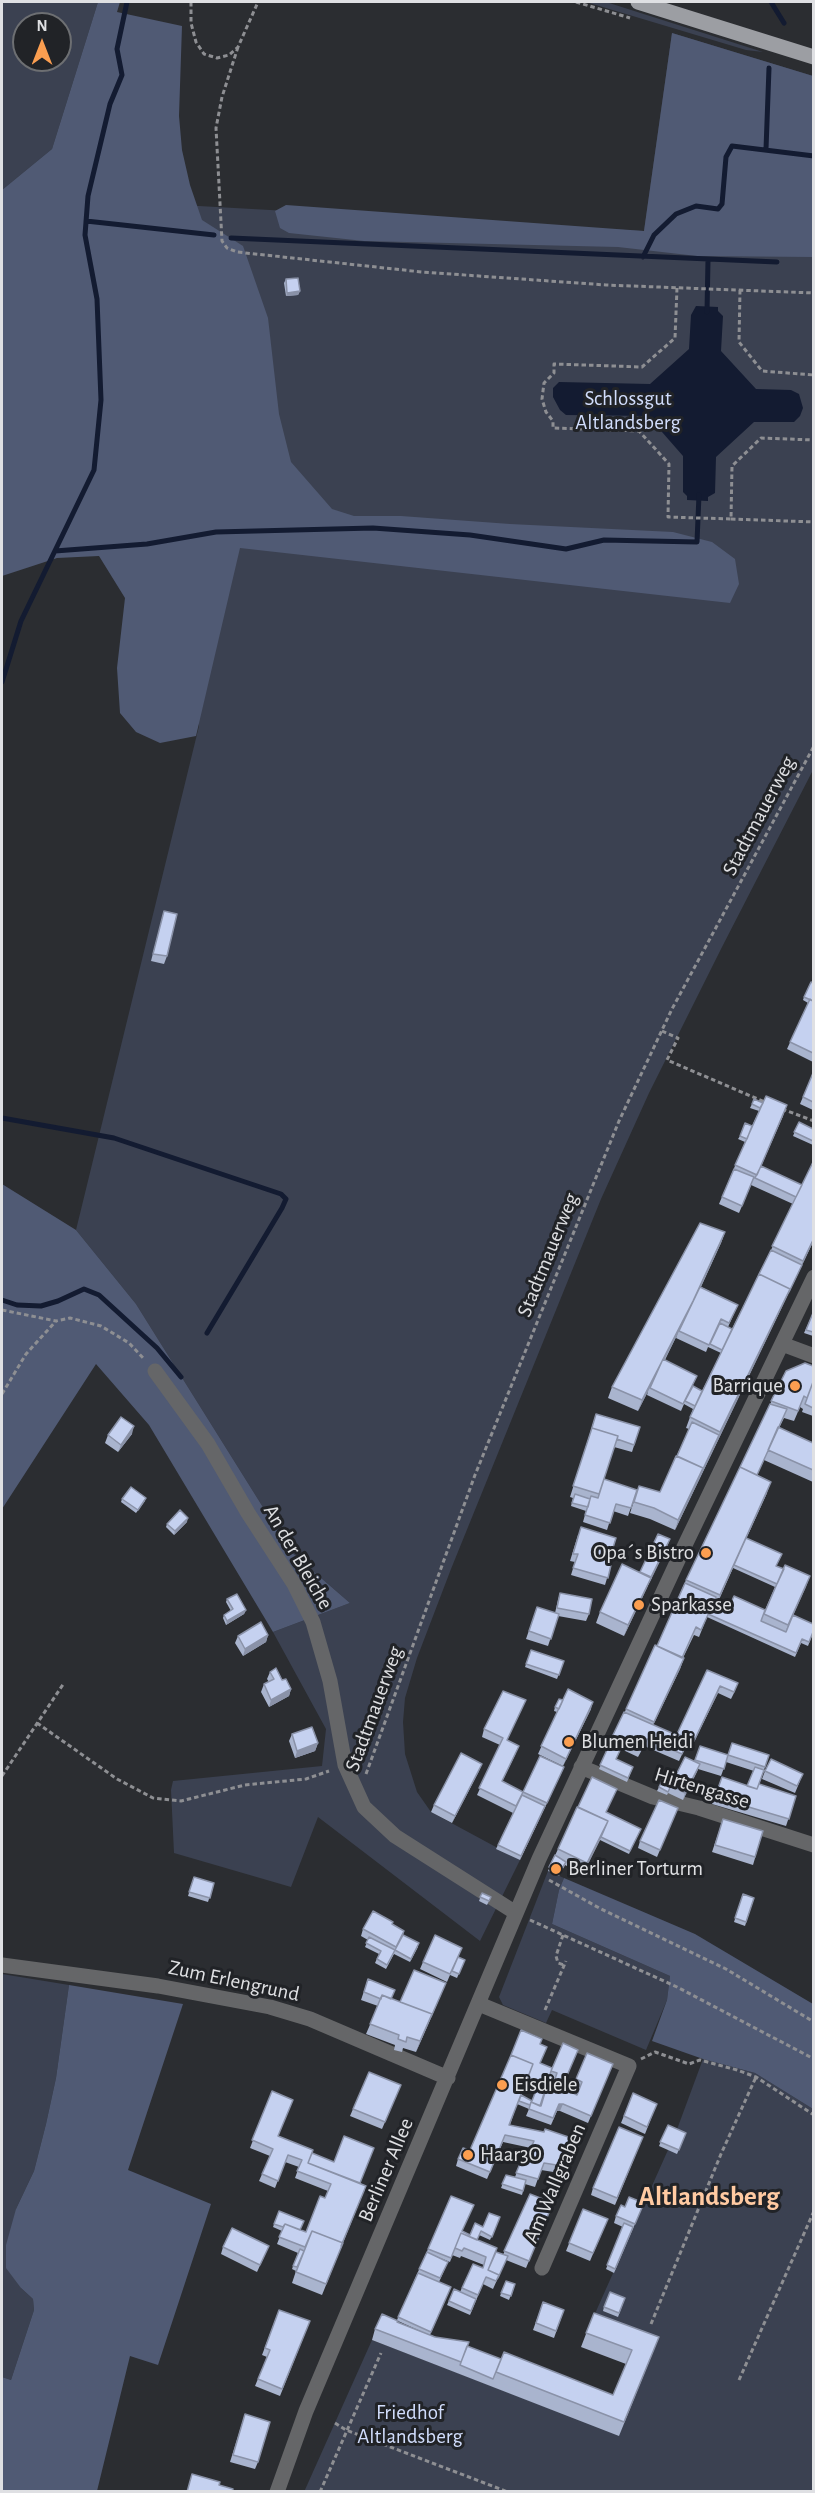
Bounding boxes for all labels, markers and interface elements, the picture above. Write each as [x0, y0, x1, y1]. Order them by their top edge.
north arrow [12, 12, 72, 72]
text: N [36, 18, 48, 34]
park label: Schlossgut Altlandsberg [575, 386, 681, 436]
street label: Stadtmauerweg [717, 752, 801, 880]
street label: Stadtmauerweg [512, 1189, 584, 1321]
place label: Barrique [713, 1373, 783, 1399]
marker: Barrique [788, 1379, 802, 1393]
street label: An der Bleiche [258, 1500, 338, 1614]
place label: Opa´s Bistro [593, 1540, 694, 1566]
marker: Opa´s Bistro [699, 1546, 713, 1560]
place label: Sparkasse [651, 1592, 732, 1618]
marker: Sparkasse [632, 1598, 646, 1612]
street label: Stadtmauerweg [340, 1643, 408, 1775]
place label: Blumen Heidi [581, 1729, 693, 1755]
marker: Blumen Heidi [562, 1735, 576, 1749]
street label: Hirtengasse [651, 1762, 753, 1814]
place label: Berliner Torturm [568, 1856, 703, 1882]
marker: Berliner Torturm [549, 1862, 563, 1876]
street label: Zum Erlengrund [166, 1955, 302, 2007]
place label: Eisdiele [514, 2072, 577, 2098]
marker: Eisdiele [495, 2078, 509, 2092]
street label: Berliner Allee [353, 2114, 419, 2226]
street label: Am Wallgraben [518, 2119, 592, 2247]
place label: Haar3O [480, 2142, 542, 2168]
marker: Haar3O [461, 2148, 475, 2162]
district label: Altlandsberg [638, 2181, 780, 2213]
park label: Friedhof Altlandsberg [357, 2400, 463, 2450]

